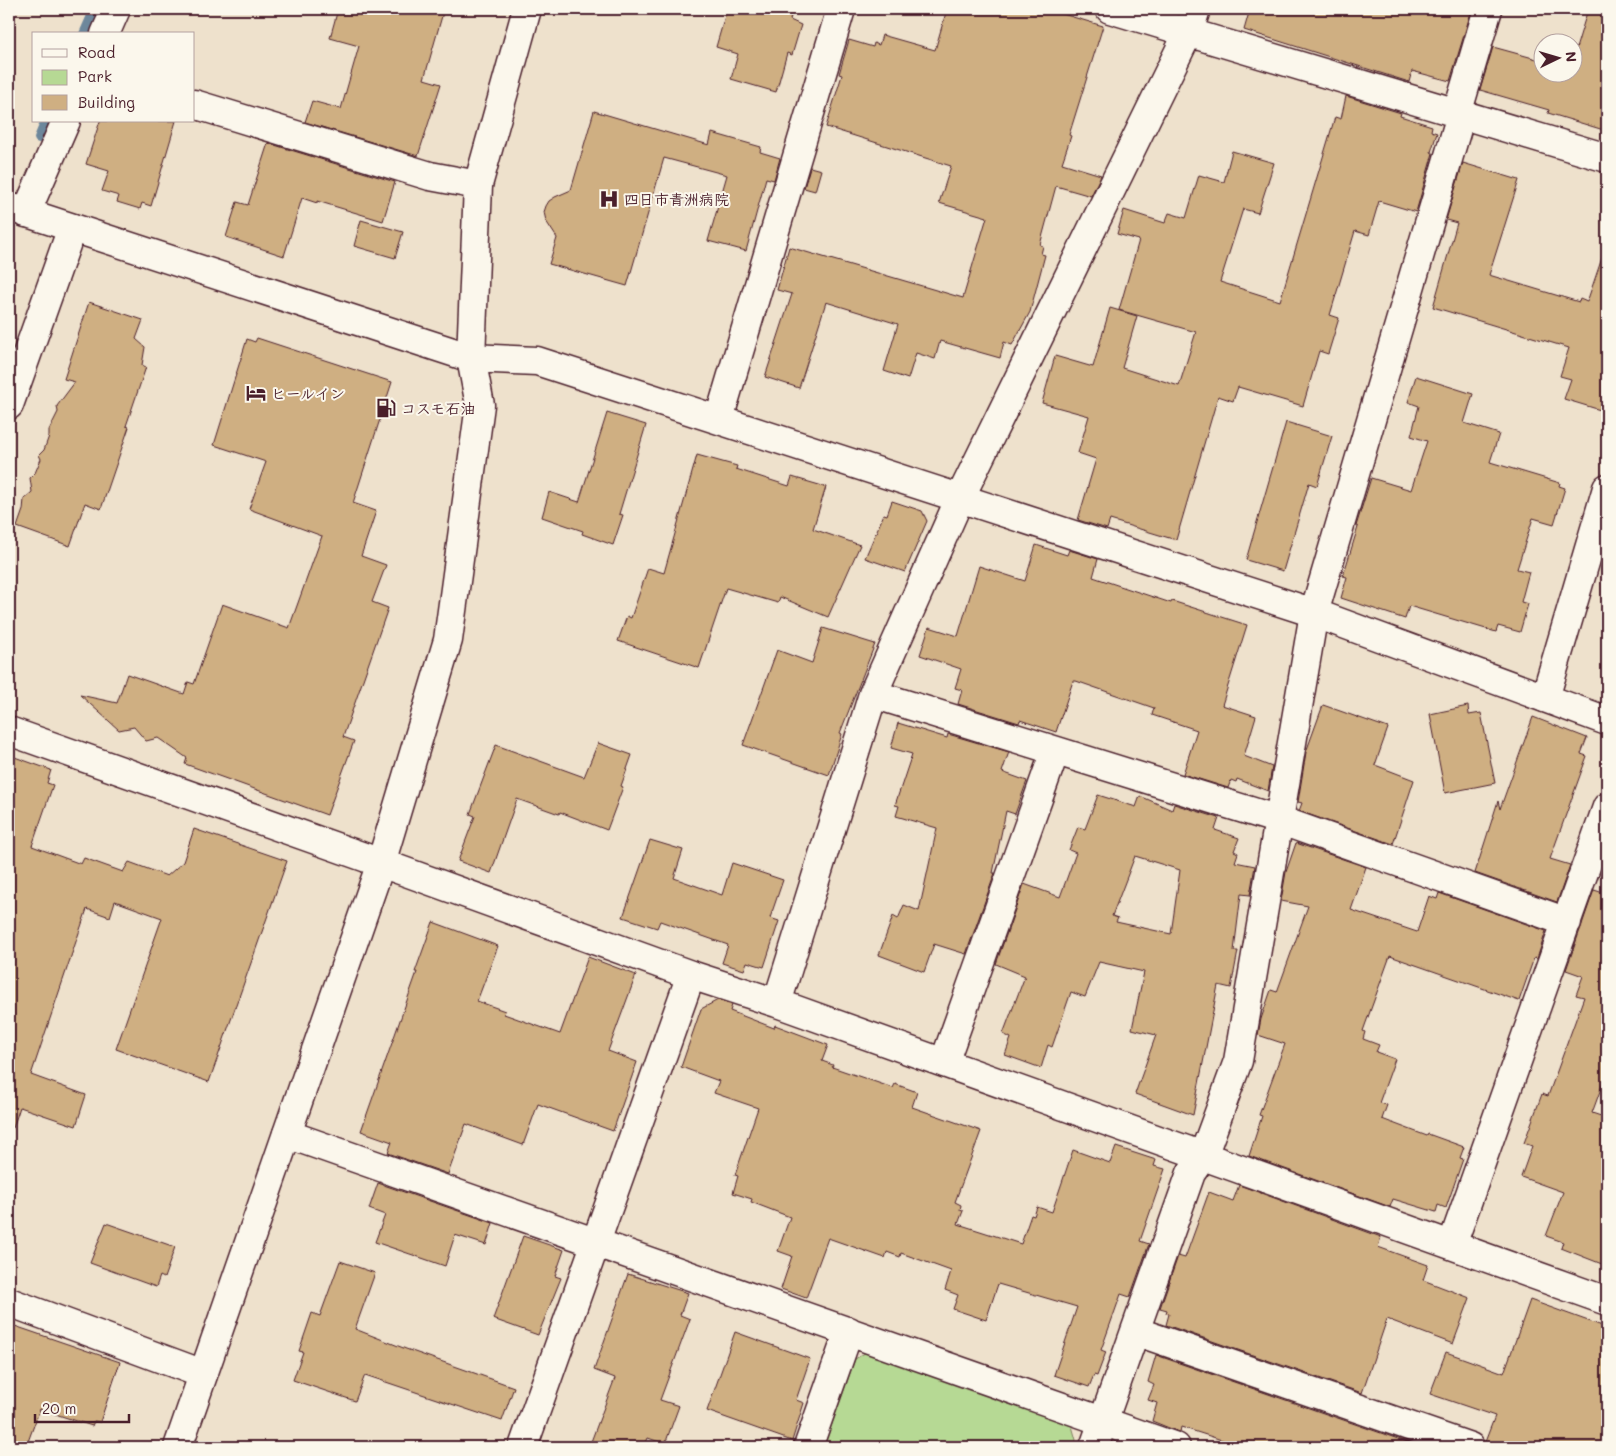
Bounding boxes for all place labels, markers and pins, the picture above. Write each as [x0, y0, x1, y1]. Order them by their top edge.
hospital icon: 四日市青洲病院 [598, 188, 620, 210]
place label: 四日市青洲病院 [624, 189, 729, 209]
hotel icon: ヒールイン [245, 382, 267, 404]
place label: ヒールイン [271, 383, 345, 403]
fuel station icon: コスモ石油 [375, 397, 397, 419]
place label: コスモ石油 [401, 398, 475, 418]

